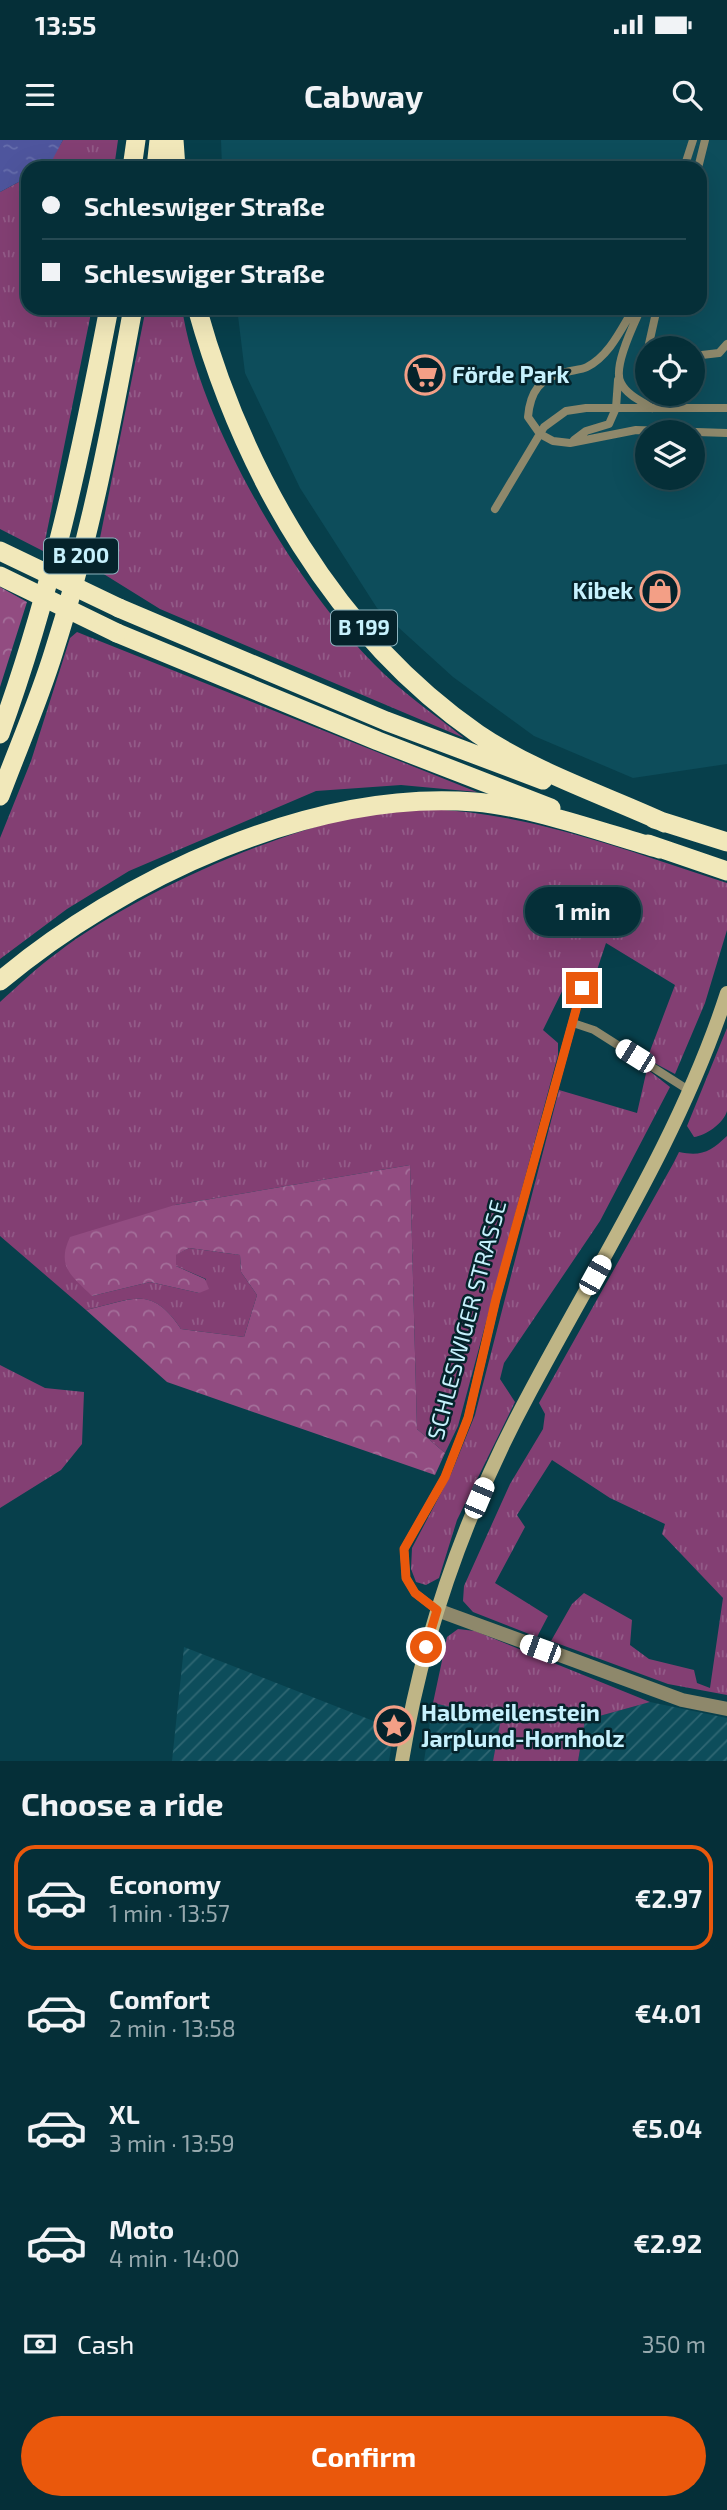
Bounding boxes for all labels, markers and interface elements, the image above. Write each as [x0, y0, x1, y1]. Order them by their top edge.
text: 13:55 [35, 9, 96, 40]
icon: menu [21, 76, 59, 114]
text: Cabway [304, 76, 423, 114]
icon: search [668, 76, 706, 114]
text: Schleswiger Straße [84, 190, 325, 221]
text: Schleswiger Straße [84, 257, 325, 288]
map controls [635, 336, 705, 490]
button: locate [635, 336, 705, 406]
supermarket icon: Förde Park [404, 354, 446, 396]
place label: Förde Park [452, 360, 569, 388]
button: layers [635, 420, 705, 490]
road number: B 200 [44, 538, 118, 574]
shop icon: Kibek [639, 570, 681, 612]
place label: Kibek [573, 576, 633, 604]
road number: B 199 [331, 610, 397, 645]
callout: 1 min [524, 886, 640, 936]
text: 1 min [555, 897, 611, 925]
route end [566, 972, 598, 1004]
car [612, 1036, 659, 1076]
street label: SCHLESWIGER STRASSE [421, 1197, 512, 1443]
car [576, 1252, 615, 1298]
car [462, 1475, 497, 1521]
route start [410, 1631, 442, 1663]
car [517, 1632, 564, 1666]
place label: Halbmeilenstein Jarplund-Hornholz [421, 1698, 625, 1752]
place icon: Halbmeilenstein Jarplund-Hornholz [373, 1705, 415, 1747]
text: Choose a ride [21, 1784, 224, 1822]
icon: car [25, 1866, 88, 1929]
text: Economy [109, 1868, 221, 1899]
text: €2.97 [635, 1882, 702, 1913]
text: 1 min · 13:57 [109, 1899, 230, 1927]
icon: car [25, 1981, 88, 2044]
text: Comfort [109, 1983, 210, 2014]
text: €4.01 [635, 1997, 702, 2028]
text: 2 min · 13:58 [109, 2014, 236, 2042]
icon: car [25, 2096, 88, 2159]
text: XL [109, 2098, 140, 2129]
text: €5.04 [632, 2112, 702, 2143]
text: 3 min · 13:59 [109, 2129, 235, 2157]
icon: car [25, 2211, 88, 2274]
text: Moto [109, 2213, 174, 2244]
text: €2.92 [633, 2227, 702, 2258]
text: 4 min · 14:00 [109, 2244, 240, 2272]
icon: cash [21, 2325, 59, 2363]
text: Cash [77, 2328, 134, 2359]
text: 350 m [642, 2330, 706, 2358]
button: Confirm [21, 2416, 706, 2496]

